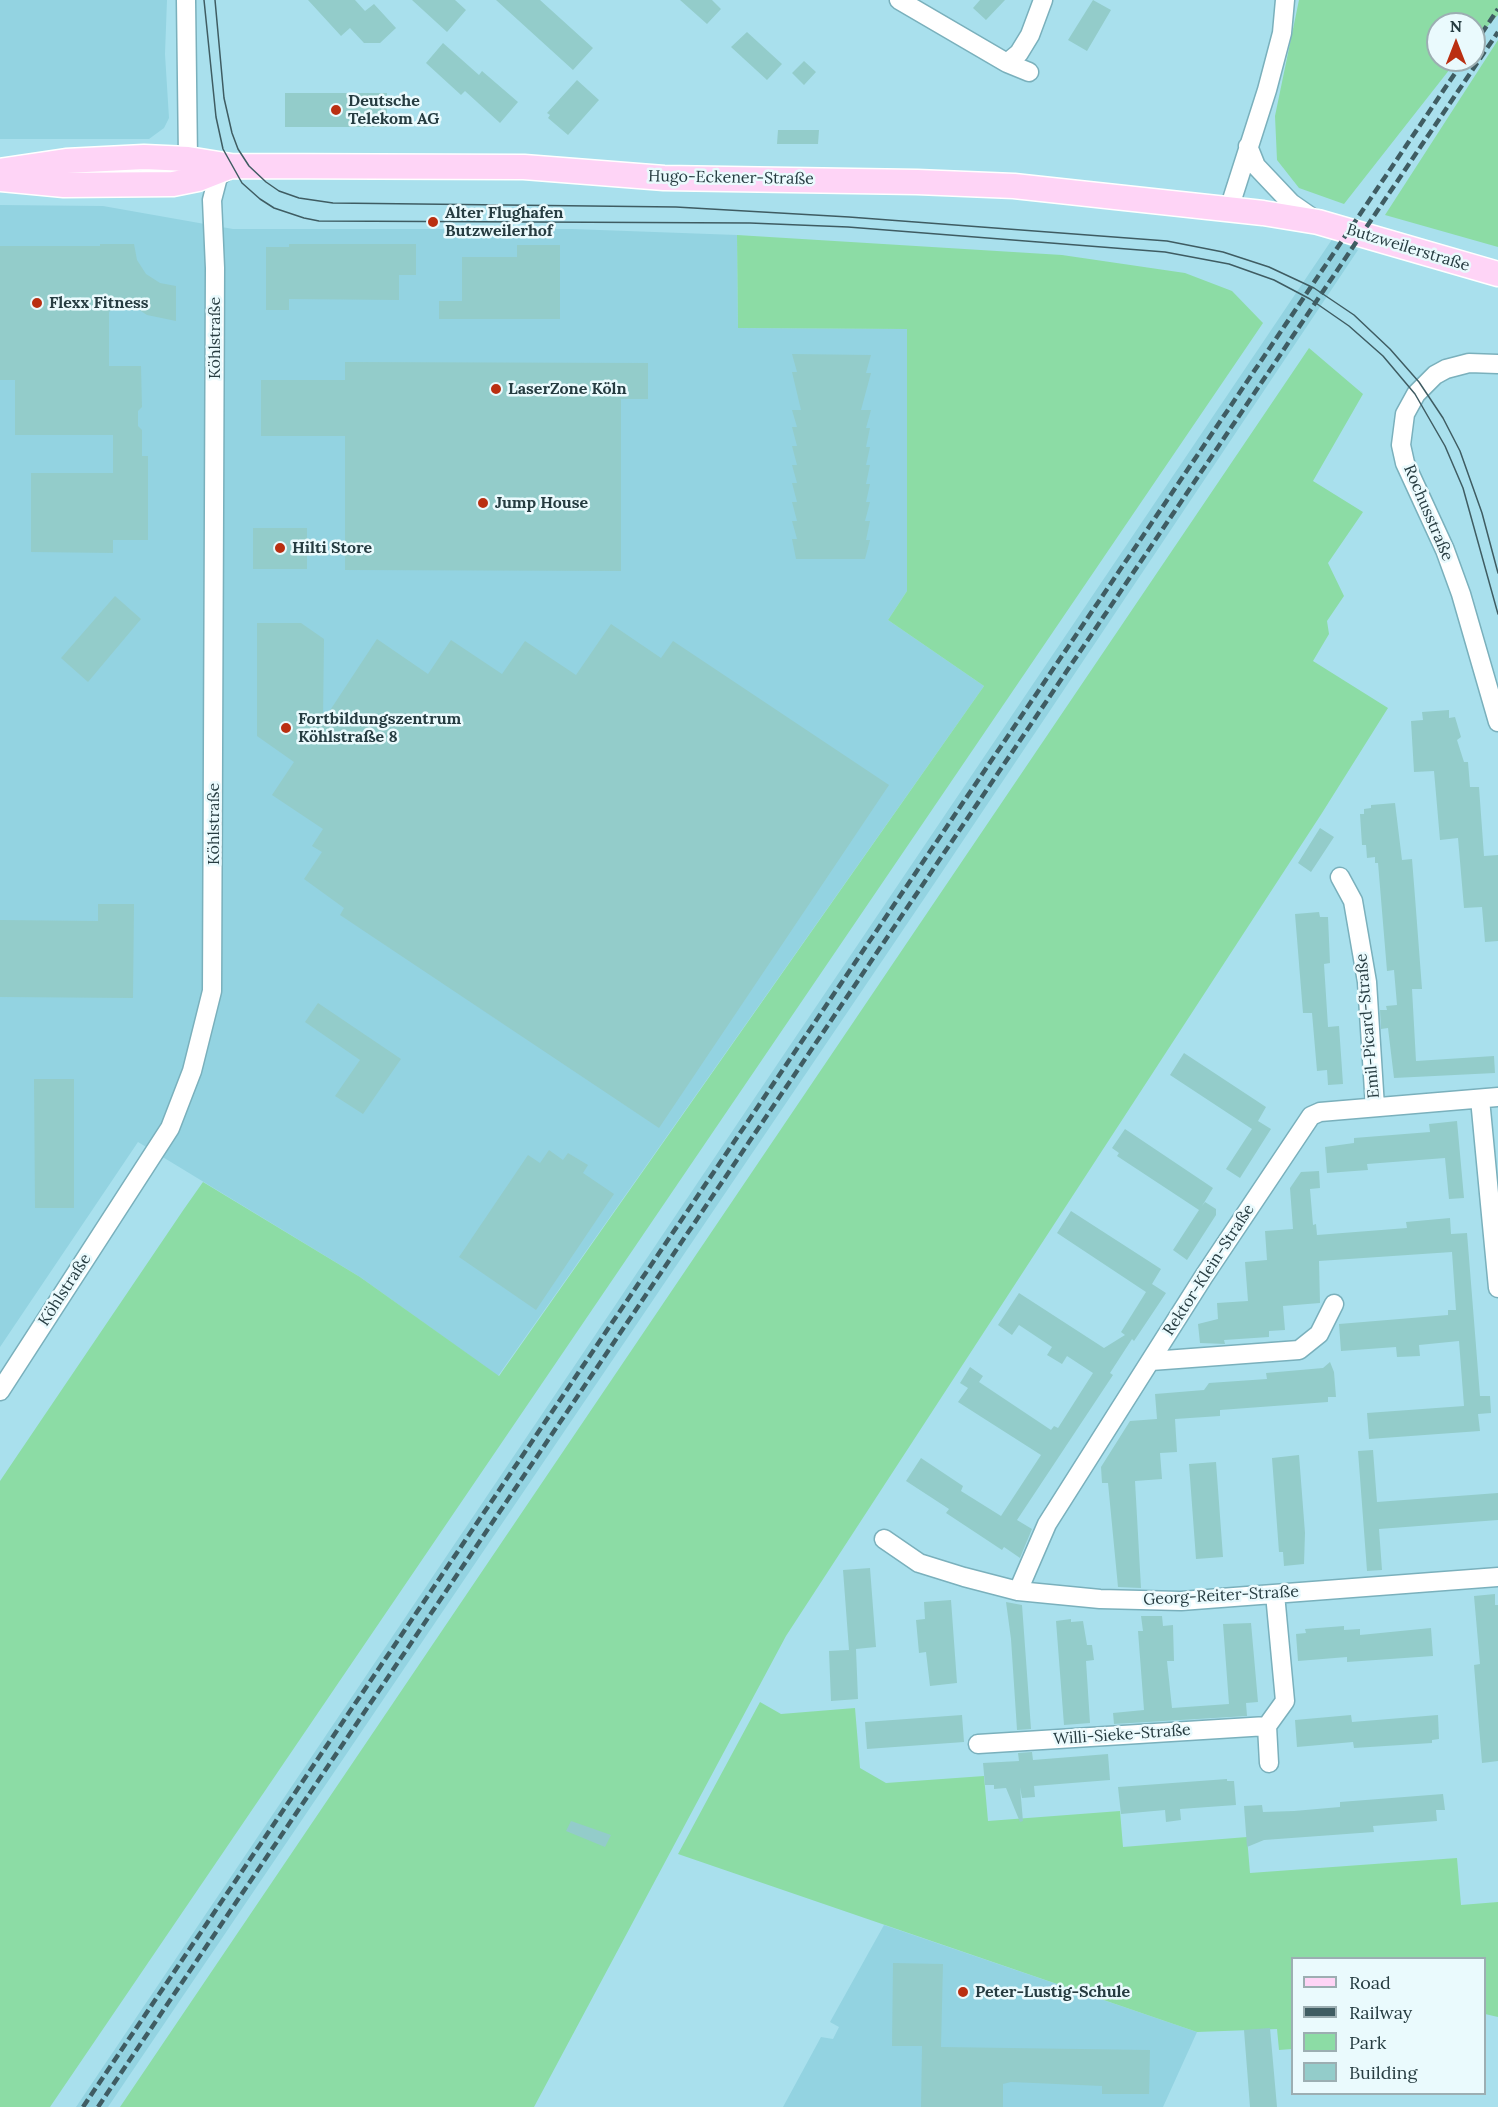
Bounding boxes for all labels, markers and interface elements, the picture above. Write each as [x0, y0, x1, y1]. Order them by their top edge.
north arrow [1426, 12, 1486, 72]
text: N [1450, 16, 1462, 36]
place label: Deutsche Telekom AG [348, 91, 439, 129]
marker: Deutsche Telekom AG [329, 103, 343, 117]
street label: Hugo-Eckener-Straße [648, 167, 814, 189]
place label: Alter Flughafen Butzweilerhof [445, 203, 564, 241]
marker: Alter Flughafen Butzweilerhof [426, 215, 440, 229]
street label: Butzweilerstraße [1344, 220, 1472, 276]
place label: Flexx Fitness [49, 293, 149, 313]
marker: Flexx Fitness [30, 296, 44, 310]
street label: Köhlstraße [205, 297, 225, 379]
place label: LaserZone Köln [508, 379, 627, 399]
marker: LaserZone Köln [489, 382, 503, 396]
street label: Rochusstraße [1399, 462, 1457, 564]
place label: Jump House [495, 493, 588, 513]
marker: Jump House [476, 496, 490, 510]
place label: Hilti Store [292, 538, 372, 558]
marker: Hilti Store [273, 541, 287, 555]
place label: Fortbildungszentrum Köhlstraße 8 [298, 709, 461, 747]
marker: Fortbildungszentrum Köhlstraße 8 [279, 721, 293, 735]
street label: Köhlstraße [204, 783, 224, 865]
street label: Emil-Picard-Straße [1352, 953, 1384, 1099]
street label: Rektor-Klein-Straße [1159, 1201, 1259, 1339]
street label: Köhlstraße [35, 1250, 95, 1330]
street label: Georg-Reiter-Straße [1143, 1582, 1299, 1610]
street label: Willi-Sieke-Straße [1053, 1721, 1191, 1749]
legend [1291, 1957, 1486, 2095]
text: Road [1349, 1971, 1391, 1994]
place label: Peter-Lustig-Schule [975, 1982, 1130, 2002]
marker: Peter-Lustig-Schule [956, 1985, 970, 1999]
text: Railway [1349, 2001, 1412, 2024]
text: Park [1349, 2031, 1386, 2054]
text: Building [1349, 2061, 1417, 2084]

